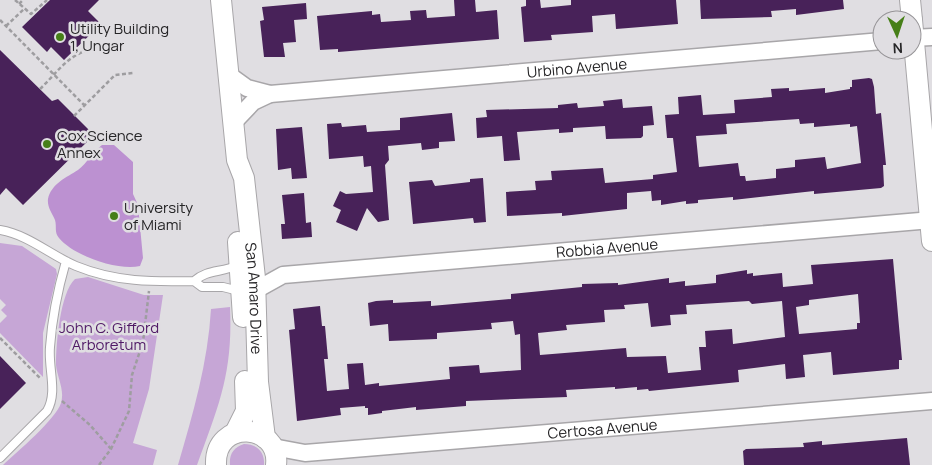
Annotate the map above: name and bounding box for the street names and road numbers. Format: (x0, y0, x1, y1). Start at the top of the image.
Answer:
street label: Urbino Avenue (526, 53, 628, 82)
street label: Robbia Avenue (555, 233, 659, 262)
street label: San Amaro Drive (241, 241, 268, 355)
street label: Certosa Avenue (547, 413, 658, 443)

